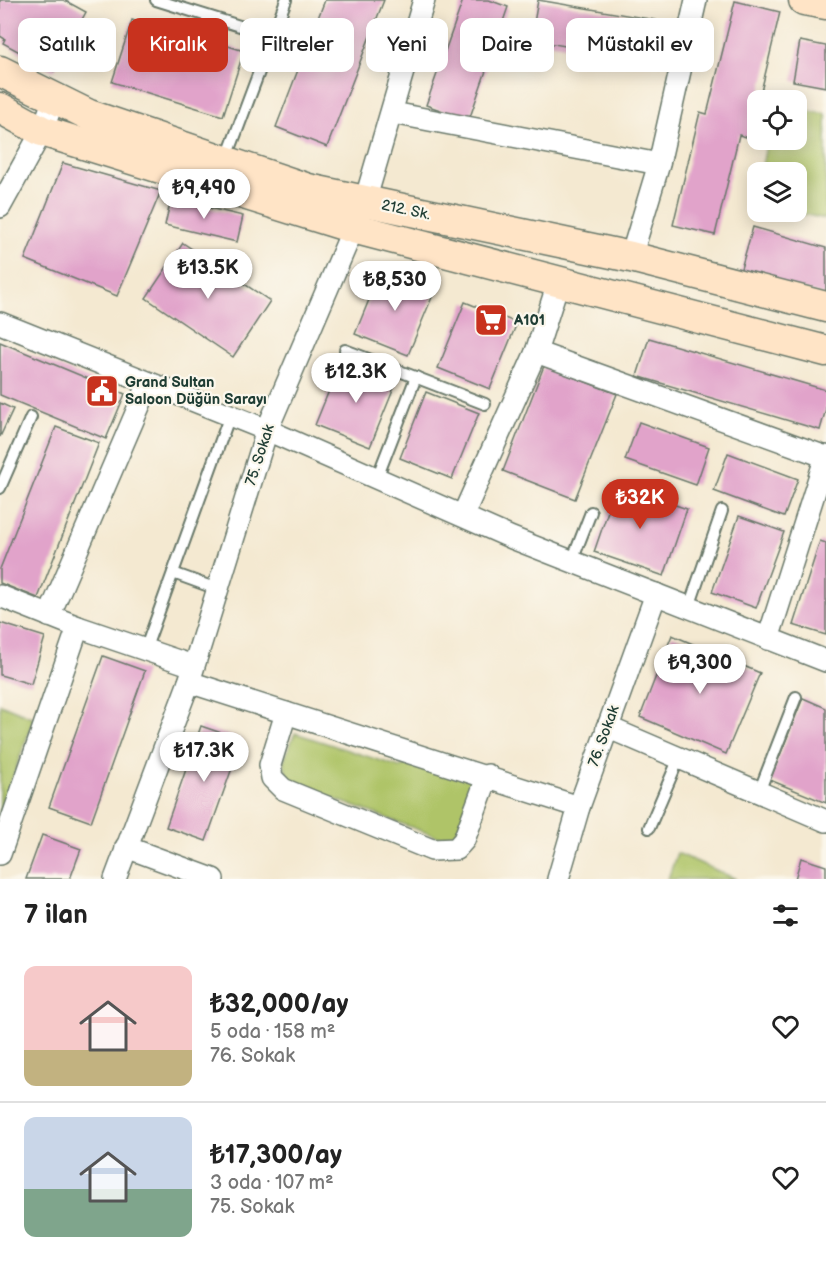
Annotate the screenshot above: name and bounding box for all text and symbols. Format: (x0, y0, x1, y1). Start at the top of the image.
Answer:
chip: Satılık (18, 18, 116, 72)
chip: Kiralık (128, 18, 228, 72)
chip: Filtreler (240, 18, 354, 72)
chip: Yeni (366, 18, 448, 72)
chip: Daire (460, 18, 554, 72)
chip: Müstakil ev (566, 18, 714, 72)
map controls (747, 90, 807, 222)
button: locate (747, 90, 807, 150)
button: layers (747, 162, 807, 222)
pin: ₺9,490 (155, 169, 253, 220)
text: ₺9,490 (172, 176, 236, 200)
street label: 212. Sk. (380, 196, 432, 224)
pin: ₺13.5K (159, 249, 257, 300)
text: ₺13.5K (177, 256, 239, 280)
pin: ₺8,530 (346, 261, 444, 312)
text: ₺8,530 (363, 268, 427, 292)
supermarket icon: A101 (473, 302, 509, 338)
place label: A101 (513, 311, 545, 330)
pin: ₺12.3K (307, 353, 405, 404)
text: ₺12.3K (325, 360, 387, 384)
public building icon: Grand Sultan Saloon Düğün Sarayı (84, 373, 120, 409)
place label: Grand Sultan Saloon Düğün Sarayı (125, 373, 267, 409)
street label: 75. Sokak (241, 421, 279, 488)
pin: ₺32K (604, 479, 676, 530)
text: ₺32K (616, 486, 664, 510)
pin: ₺9,300 (651, 644, 749, 695)
text: ₺9,300 (668, 651, 732, 675)
street label: 76. Sokak (584, 702, 624, 769)
pin: ₺17.3K (155, 732, 253, 783)
text: ₺17.3K (174, 739, 234, 763)
icon: filters (769, 899, 802, 932)
text: 7 ilan (24, 900, 88, 931)
text: ₺32,000/ay (210, 989, 348, 1020)
icon: home (72, 990, 144, 1062)
icon: heart (769, 1010, 802, 1043)
text: 5 oda · 158 m² (210, 1020, 335, 1044)
text: 76. Sokak (210, 1044, 295, 1068)
text: ₺17,300/ay (210, 1140, 342, 1171)
icon: home (72, 1141, 144, 1213)
icon: heart (769, 1161, 802, 1194)
text: 3 oda · 107 m² (210, 1171, 334, 1195)
text: 75. Sokak (210, 1195, 294, 1219)

